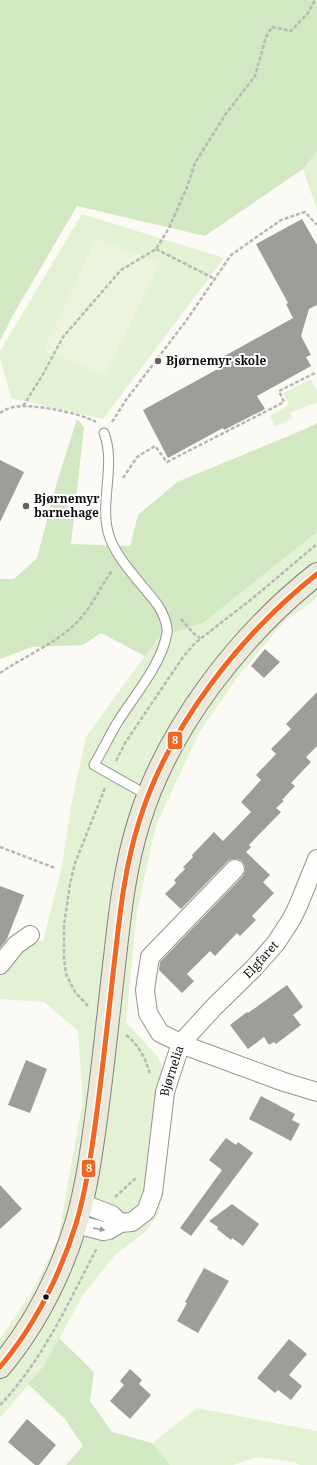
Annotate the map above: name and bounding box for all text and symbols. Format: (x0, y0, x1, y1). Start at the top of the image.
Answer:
place label: Bjørnemyr skole (166, 352, 266, 369)
marker: Bjørnemyr skole (153, 356, 163, 366)
place label: Bjørnemyr barnehage (34, 490, 100, 521)
marker: Bjørnemyr barnehage (21, 501, 31, 511)
line badge: 8 (167, 731, 183, 750)
text: 8 (172, 732, 178, 747)
street label: Elgfaret (239, 937, 282, 982)
street label: Bjørnelia (156, 1043, 188, 1097)
line badge: 8 (81, 1159, 96, 1178)
text: 8 (86, 1160, 92, 1175)
one-way arrow (93, 1226, 105, 1232)
unlabelled marker (41, 1292, 51, 1302)

